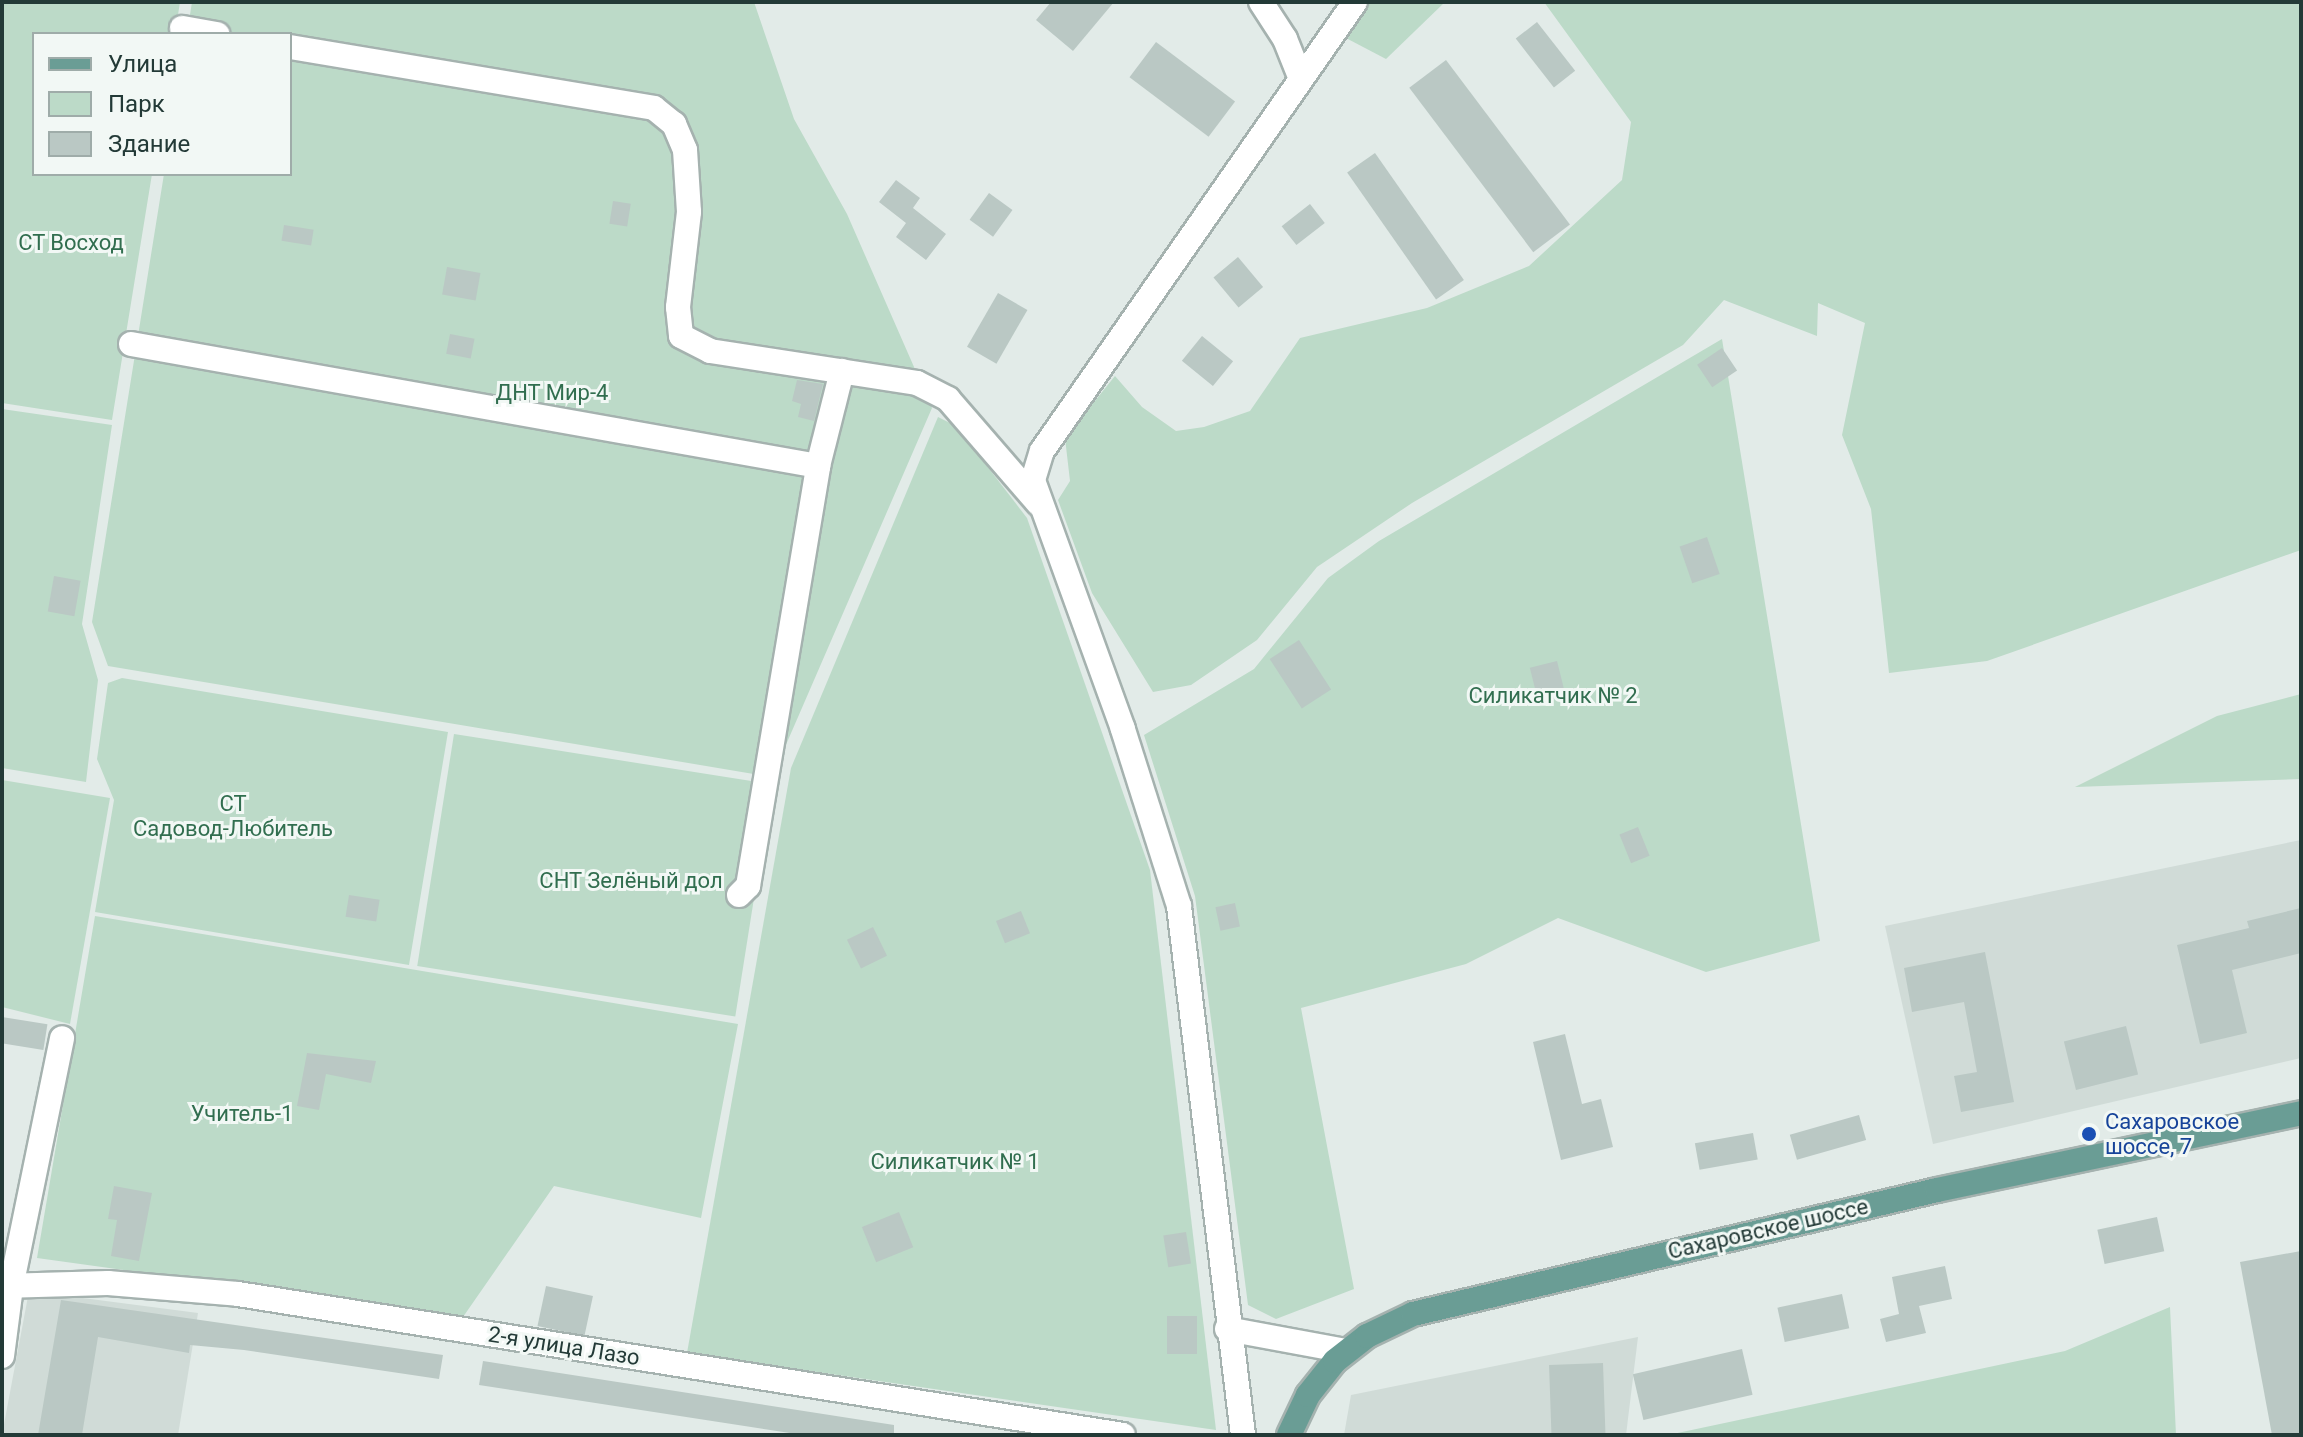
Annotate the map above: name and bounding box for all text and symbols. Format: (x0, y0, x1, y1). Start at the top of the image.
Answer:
legend (32, 32, 292, 176)
text: Улица (108, 50, 177, 78)
text: Парк (108, 90, 165, 118)
text: Здание (108, 130, 190, 158)
park label: СТ Восход (18, 230, 124, 256)
park label: ДНТ Мир-4 (495, 380, 609, 406)
park label: Силикатчик № 2 (1468, 683, 1638, 709)
park label: СТ Садовод-Любитель (133, 790, 333, 842)
park label: СНТ Зелёный дол (539, 868, 723, 894)
park label: Учитель-1 (191, 1101, 293, 1127)
place label: Сахаровское шоссе, 7 (2105, 1108, 2239, 1160)
marker: Сахаровское шоссе, 7 (2080, 1125, 2098, 1143)
park label: Силикатчик № 1 (870, 1149, 1040, 1175)
street label: Сахаровское шоссе (1665, 1193, 1871, 1265)
street label: 2-я улица Лазо (486, 1321, 642, 1371)

